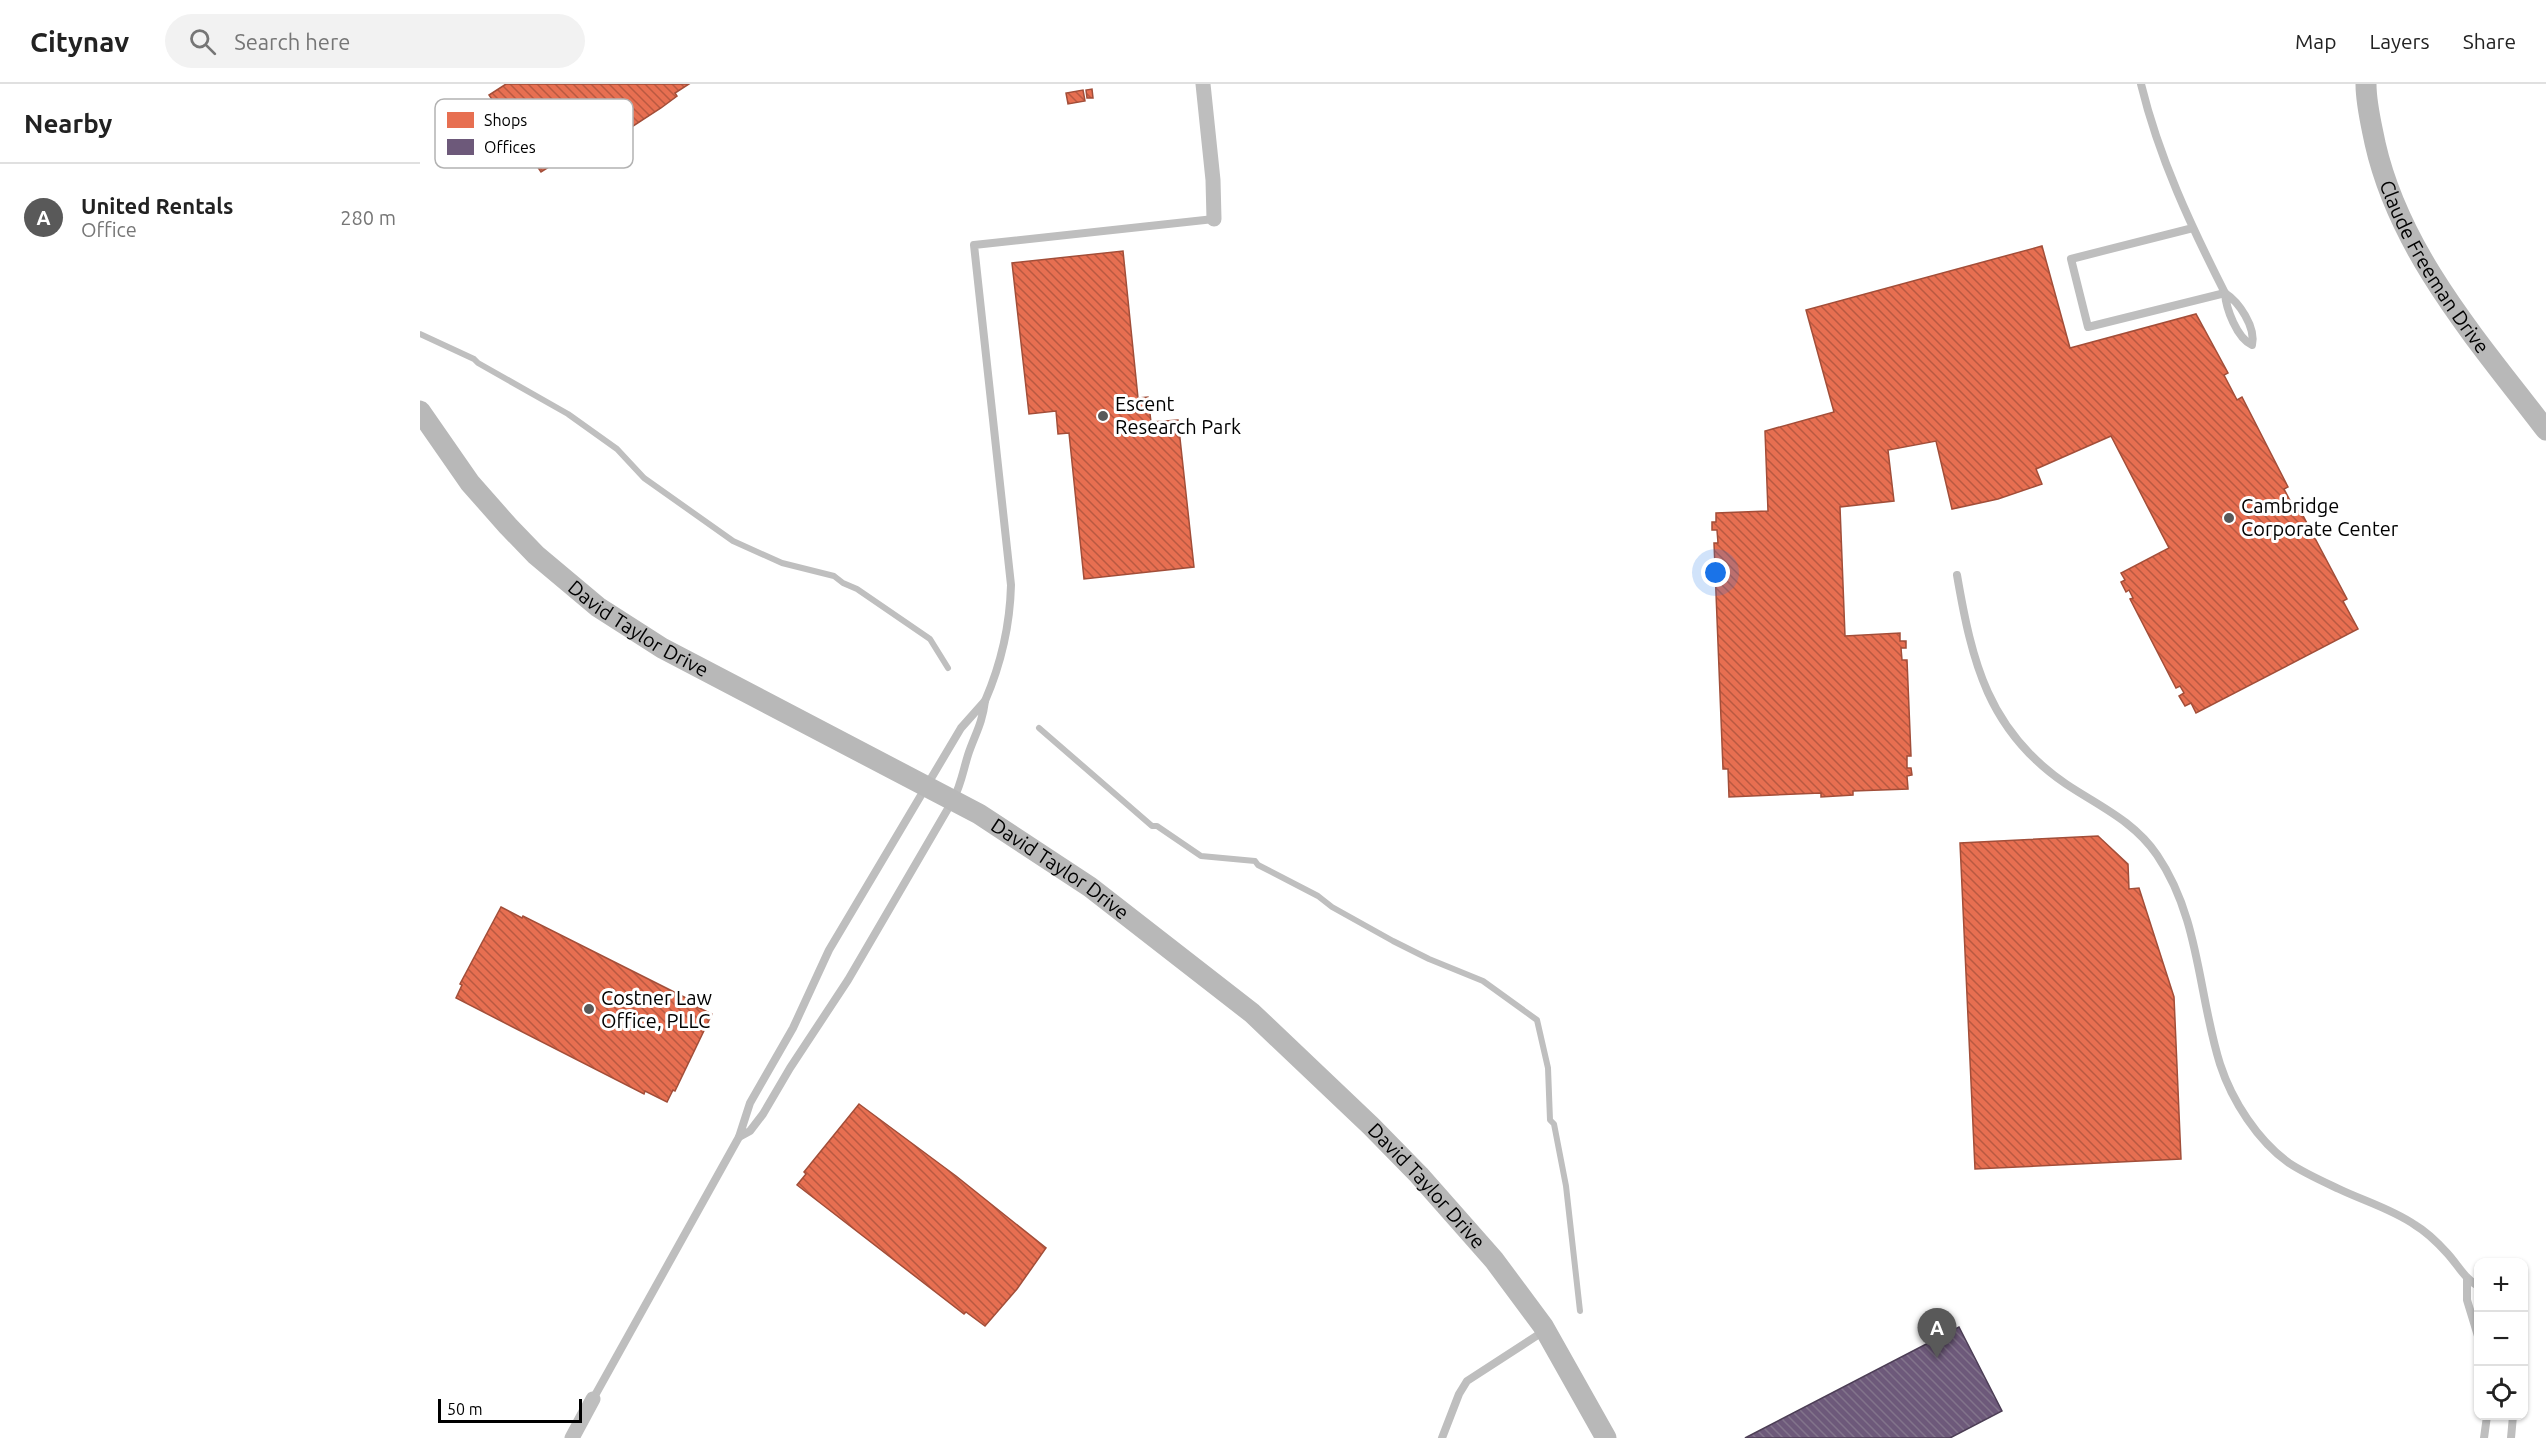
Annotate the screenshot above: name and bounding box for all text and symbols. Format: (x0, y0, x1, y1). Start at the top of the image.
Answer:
search box (165, 14, 585, 68)
icon: search (186, 25, 219, 58)
text: Citynav (30, 26, 129, 57)
text: Search here (234, 29, 350, 54)
text: Map (2295, 29, 2336, 53)
text: Layers (2369, 29, 2430, 53)
text: Share (2463, 29, 2516, 53)
legend (435, 99, 633, 168)
text: Nearby (24, 109, 112, 138)
text: Shops (484, 111, 527, 129)
text: Offices (484, 138, 536, 156)
street label: Claude Freeman Drive (2375, 177, 2494, 357)
text: United Rentals (81, 193, 233, 218)
text: A (36, 206, 51, 229)
text: 280 m (340, 206, 396, 229)
text: Office (81, 218, 137, 241)
place label: Escent Research Park (1115, 392, 1241, 438)
marker: Escent Research Park (1096, 409, 1110, 423)
place label: Cambridge Corporate Center (2241, 494, 2399, 540)
marker: Cambridge Corporate Center (2222, 511, 2236, 525)
your location (1701, 558, 1730, 587)
street label: David Taylor Drive (564, 575, 713, 681)
street label: David Taylor Drive (987, 813, 1134, 924)
place label: Costner Law Office, PLLC (601, 986, 713, 1032)
marker: Costner Law Office, PLLC (582, 1002, 596, 1016)
street label: David Taylor Drive (1364, 1118, 1490, 1253)
map controls (2474, 1258, 2528, 1420)
button: + (2474, 1258, 2528, 1312)
pin: A (1918, 1308, 1957, 1358)
button: − (2474, 1312, 2528, 1366)
button: locate (2474, 1366, 2528, 1420)
scale bar (438, 1396, 582, 1424)
text: 50 m (447, 1400, 483, 1418)

